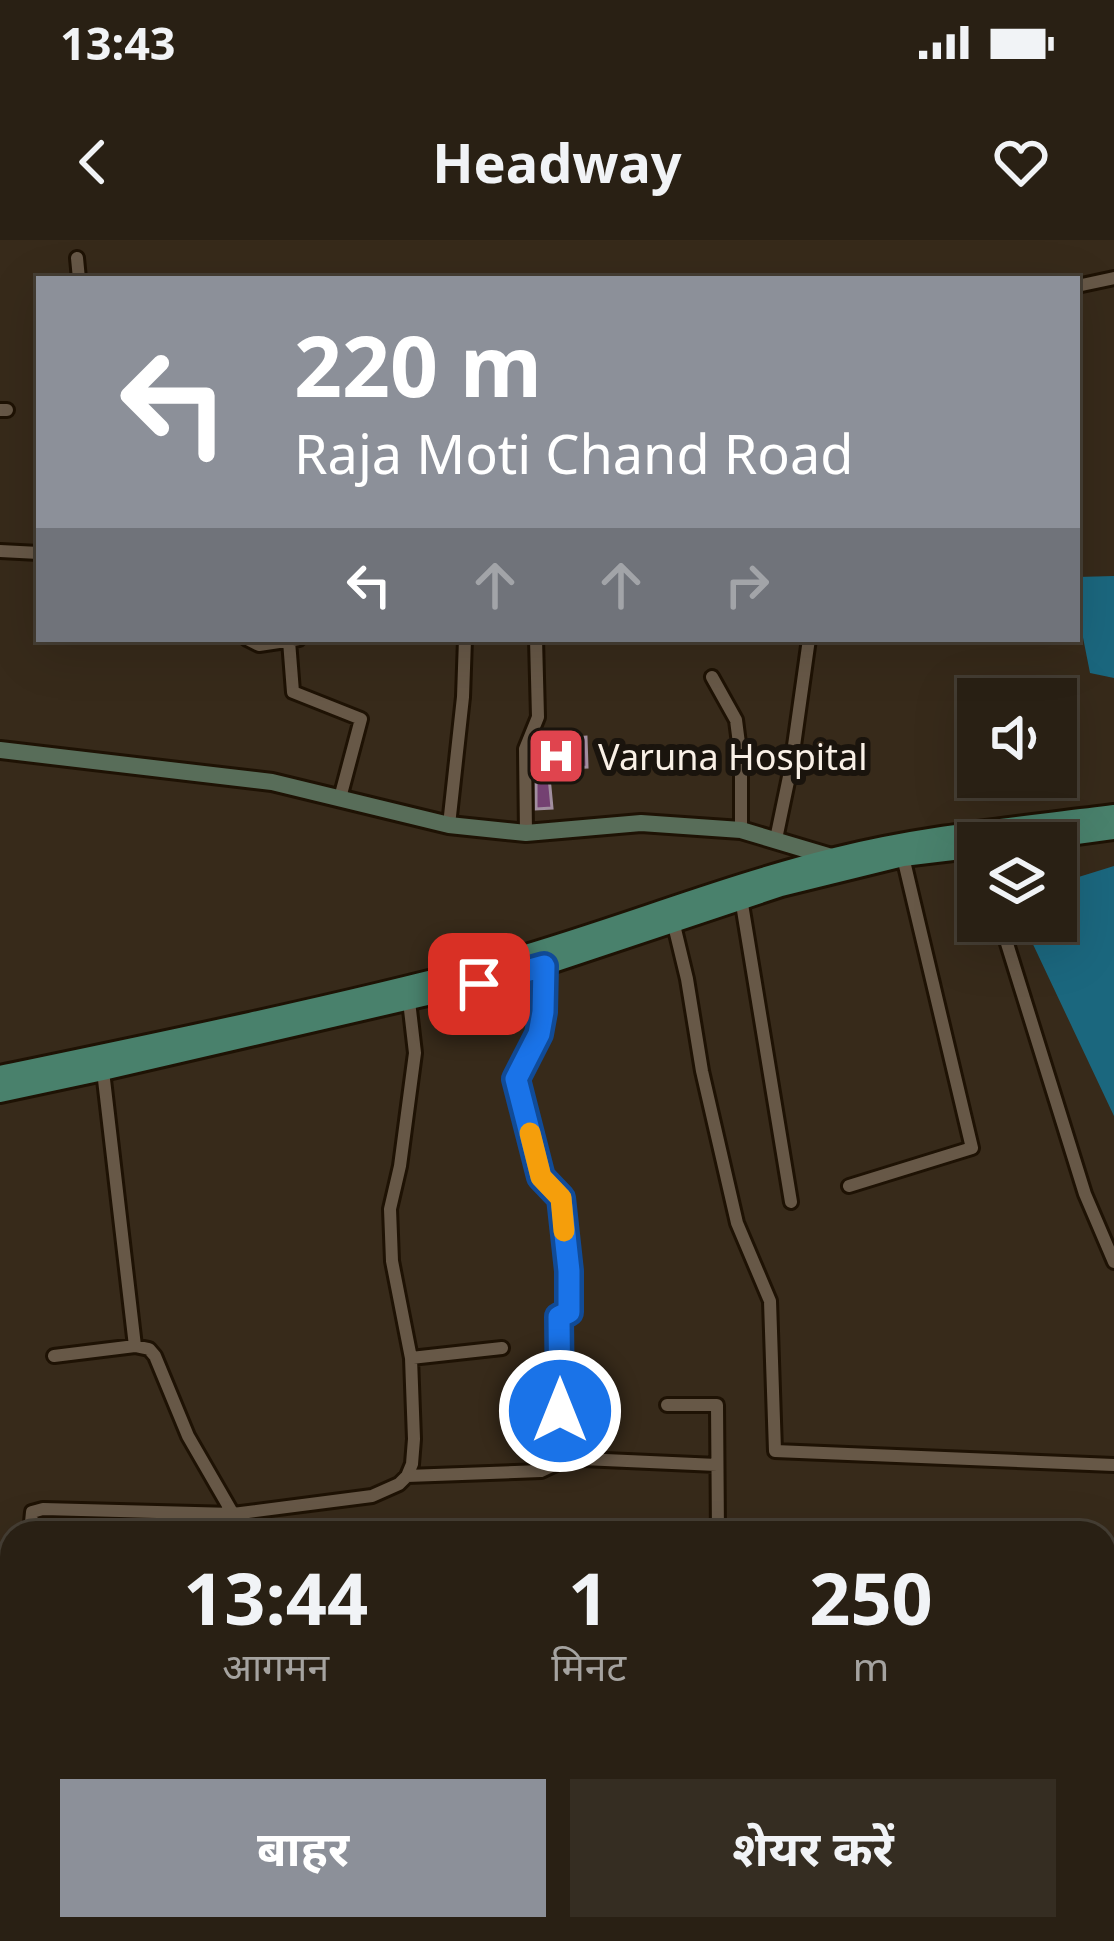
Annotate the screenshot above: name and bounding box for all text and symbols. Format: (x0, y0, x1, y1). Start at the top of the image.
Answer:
text: 13:43 (60, 12, 176, 73)
text: Headway (432, 125, 682, 199)
icon: back (60, 129, 126, 195)
icon: heart (988, 129, 1054, 195)
text: 220 m (294, 307, 542, 422)
icon: left (96, 324, 252, 480)
text: Raja Moti Chand Road (294, 416, 853, 490)
icon: left (336, 552, 402, 618)
icon: ahead (462, 552, 528, 618)
icon: ahead (588, 552, 654, 618)
icon: right (714, 552, 780, 618)
map controls (957, 678, 1077, 942)
button: sound (957, 678, 1077, 798)
hospital icon: Varuna Hospital (525, 725, 587, 787)
place label: Varuna Hospital (598, 732, 868, 781)
button: layers (957, 822, 1077, 942)
pin (428, 933, 530, 1035)
icon: arrive (446, 951, 512, 1017)
position arrow (497, 1348, 623, 1474)
text: 13:44 (183, 1548, 368, 1646)
text: 1 (568, 1548, 609, 1646)
text: 250 (809, 1548, 933, 1646)
text: आगमन (222, 1639, 329, 1692)
text: मिनट (551, 1639, 626, 1692)
text: m (853, 1639, 889, 1692)
button: बाहर (60, 1779, 546, 1917)
button: शेयर करें (570, 1779, 1056, 1917)

